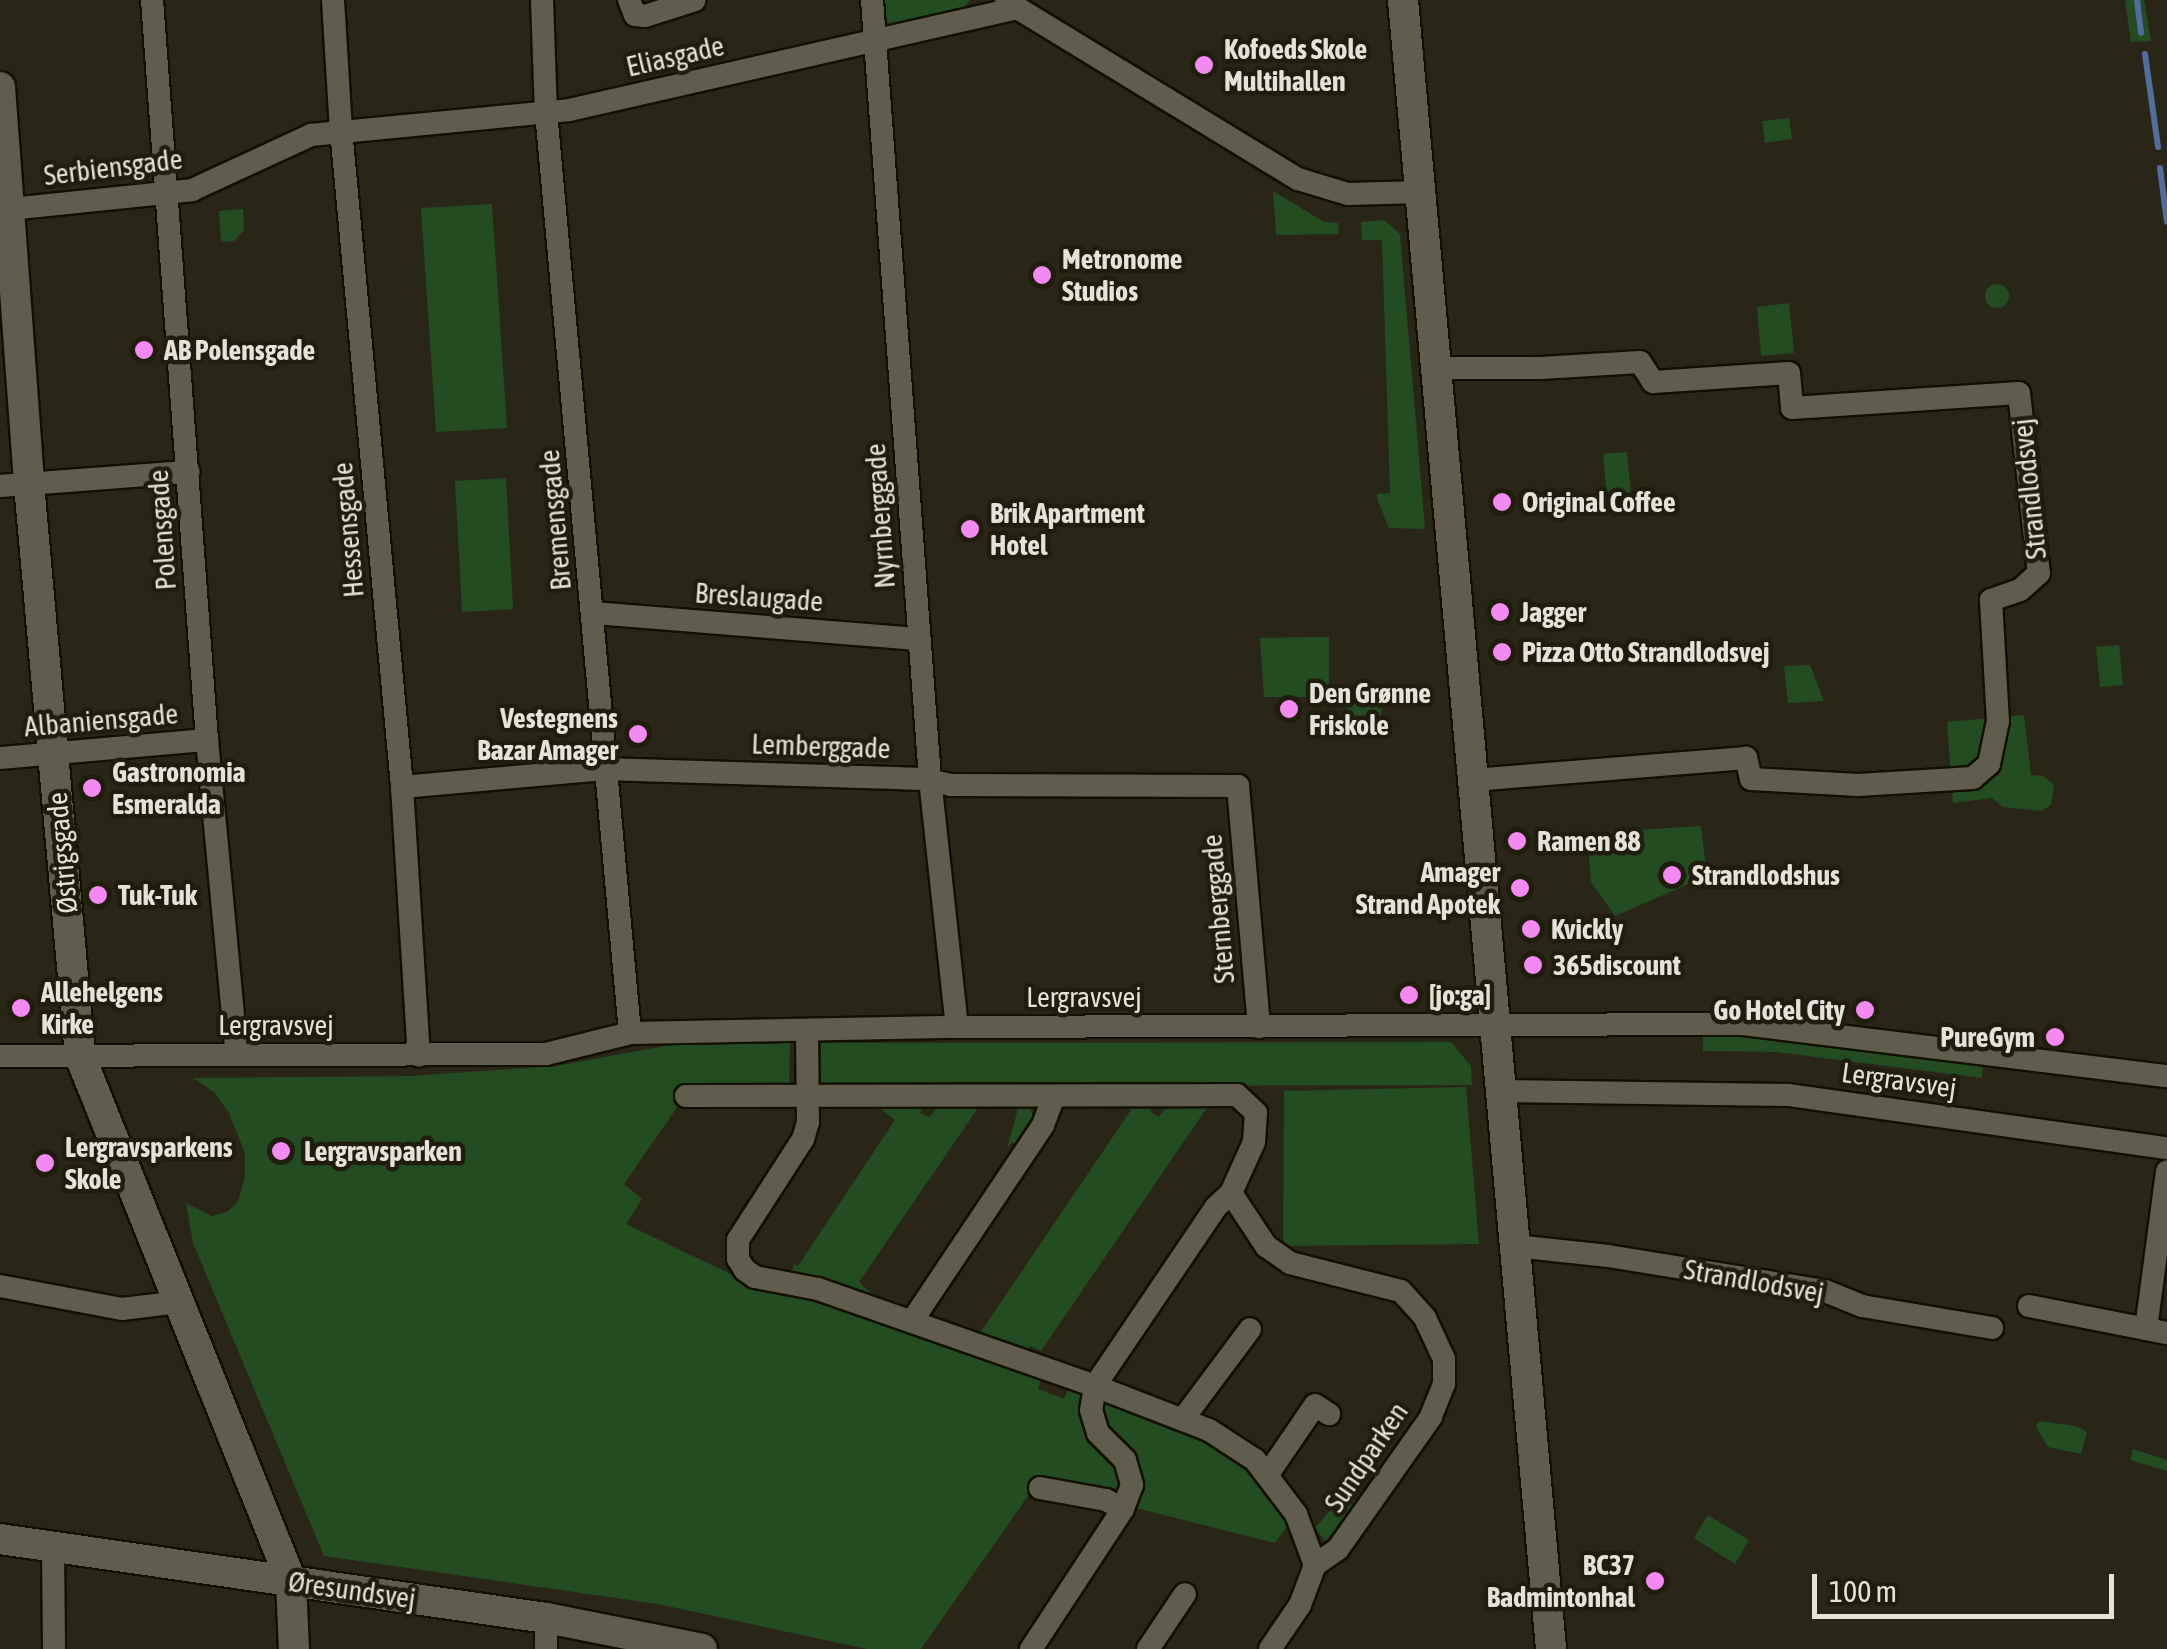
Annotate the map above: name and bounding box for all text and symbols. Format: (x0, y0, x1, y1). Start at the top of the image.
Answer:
street label: Eliasgade (623, 28, 727, 84)
place label: Kofoeds Skole Multihallen (1224, 32, 1367, 98)
marker: Kofoeds Skole Multihallen (1193, 54, 1215, 76)
street label: Serbiensgade (42, 142, 184, 192)
place label: Metronome Studios (1062, 242, 1183, 308)
marker: Metronome Studios (1031, 264, 1053, 286)
place label: AB Polensgade (164, 333, 315, 367)
marker: AB Polensgade (133, 339, 155, 361)
street label: Strandlodsvej (2005, 417, 2053, 561)
street label: Nyrnberggade (858, 442, 902, 590)
street label: Bremensgade (532, 448, 578, 592)
street label: Hessensgade (325, 461, 371, 599)
street label: Polensgade (141, 469, 183, 591)
place label: Original Coffee (1522, 485, 1676, 519)
marker: Original Coffee (1491, 491, 1513, 513)
place label: Brik Apartment Hotel (990, 496, 1145, 562)
marker: Brik Apartment Hotel (959, 518, 981, 540)
street label: Breslaugade (694, 576, 824, 618)
place label: Jagger (1520, 595, 1586, 629)
marker: Jagger (1489, 601, 1511, 623)
place label: Pizza Otto Strandlodsvej (1522, 635, 1769, 669)
marker: Pizza Otto Strandlodsvej (1491, 641, 1513, 663)
place label: Den Grønne Friskole (1309, 676, 1431, 742)
street label: Albaniensgade (23, 697, 179, 743)
marker: Den Grønne Friskole (1278, 698, 1300, 720)
place label: Vestegnens Bazar Amager (477, 701, 618, 767)
marker: Vestegnens Bazar Amager (627, 723, 649, 745)
street label: Lemberggade (751, 727, 891, 765)
place label: Gastronomia Esmeralda (112, 755, 246, 821)
marker: Gastronomia Esmeralda (81, 777, 103, 799)
street label: Østrigsgade (40, 791, 84, 915)
place label: Ramen 88 (1537, 824, 1641, 858)
marker: Ramen 88 (1506, 830, 1528, 852)
street label: Sternberggade (1195, 833, 1241, 985)
place label: Amager Strand Apotek (1356, 855, 1500, 921)
place label: Strandlodshus (1692, 858, 1840, 892)
marker: Strandlodshus (1661, 864, 1683, 886)
marker: Amager Strand Apotek (1509, 877, 1531, 899)
place label: Tuk-Tuk (118, 878, 197, 912)
marker: Tuk-Tuk (87, 884, 109, 906)
place label: Kvickly (1551, 912, 1623, 946)
marker: Kvickly (1520, 918, 1542, 940)
place label: 365discount (1553, 948, 1681, 982)
marker: 365discount (1522, 954, 1544, 976)
place label: Allehelgens Kirke (41, 975, 163, 1041)
place label: [jo:ga] (1429, 978, 1491, 1012)
street label: Lergravsvej (1026, 980, 1142, 1014)
marker: [jo:ga] (1398, 984, 1420, 1006)
place label: Go Hotel City (1713, 993, 1845, 1027)
marker: Allehelgens Kirke (10, 997, 32, 1019)
marker: Go Hotel City (1854, 999, 1876, 1021)
street label: Lergravsvej (218, 1008, 334, 1042)
place label: PureGym (1940, 1020, 2035, 1054)
marker: PureGym (2044, 1026, 2066, 1048)
street label: Lergravsvej (1839, 1055, 1959, 1105)
place label: Lergravsparkens Skole (65, 1130, 233, 1196)
place label: Lergravsparken (304, 1134, 462, 1168)
marker: Lergravsparken (268, 1138, 294, 1164)
marker: Lergravsparkens Skole (34, 1152, 56, 1174)
street label: Strandlodsvej (1682, 1252, 1826, 1310)
street label: Sundparken (1317, 1396, 1415, 1518)
place label: BC37 Badmintonhal (1487, 1548, 1635, 1614)
scale bar (1817, 1554, 2120, 1616)
street label: Øresundsvej (286, 1564, 418, 1616)
marker: BC37 Badmintonhal (1644, 1570, 1666, 1592)
text: 100 m (1829, 1574, 1897, 1608)

